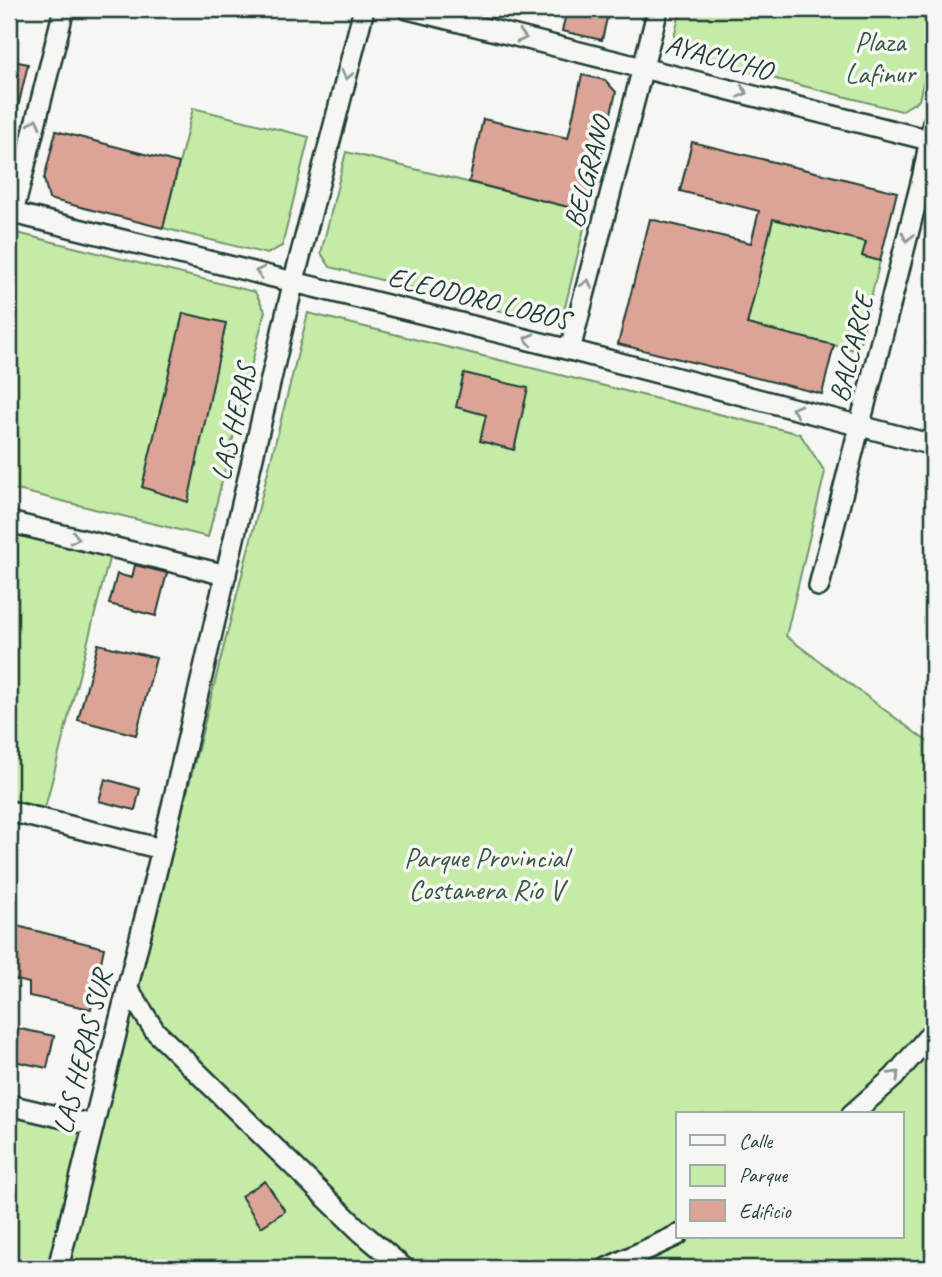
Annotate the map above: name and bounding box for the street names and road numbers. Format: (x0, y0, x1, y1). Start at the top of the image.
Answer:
street label: AYACUCHO (662, 26, 779, 89)
street label: BELGRANO (555, 110, 619, 231)
street label: ELEODORO LOBOS (385, 259, 578, 339)
street label: BALCARCE (821, 287, 882, 405)
street label: LAS HERAS (203, 357, 264, 484)
street label: LAS HERAS SUR (45, 964, 120, 1137)

